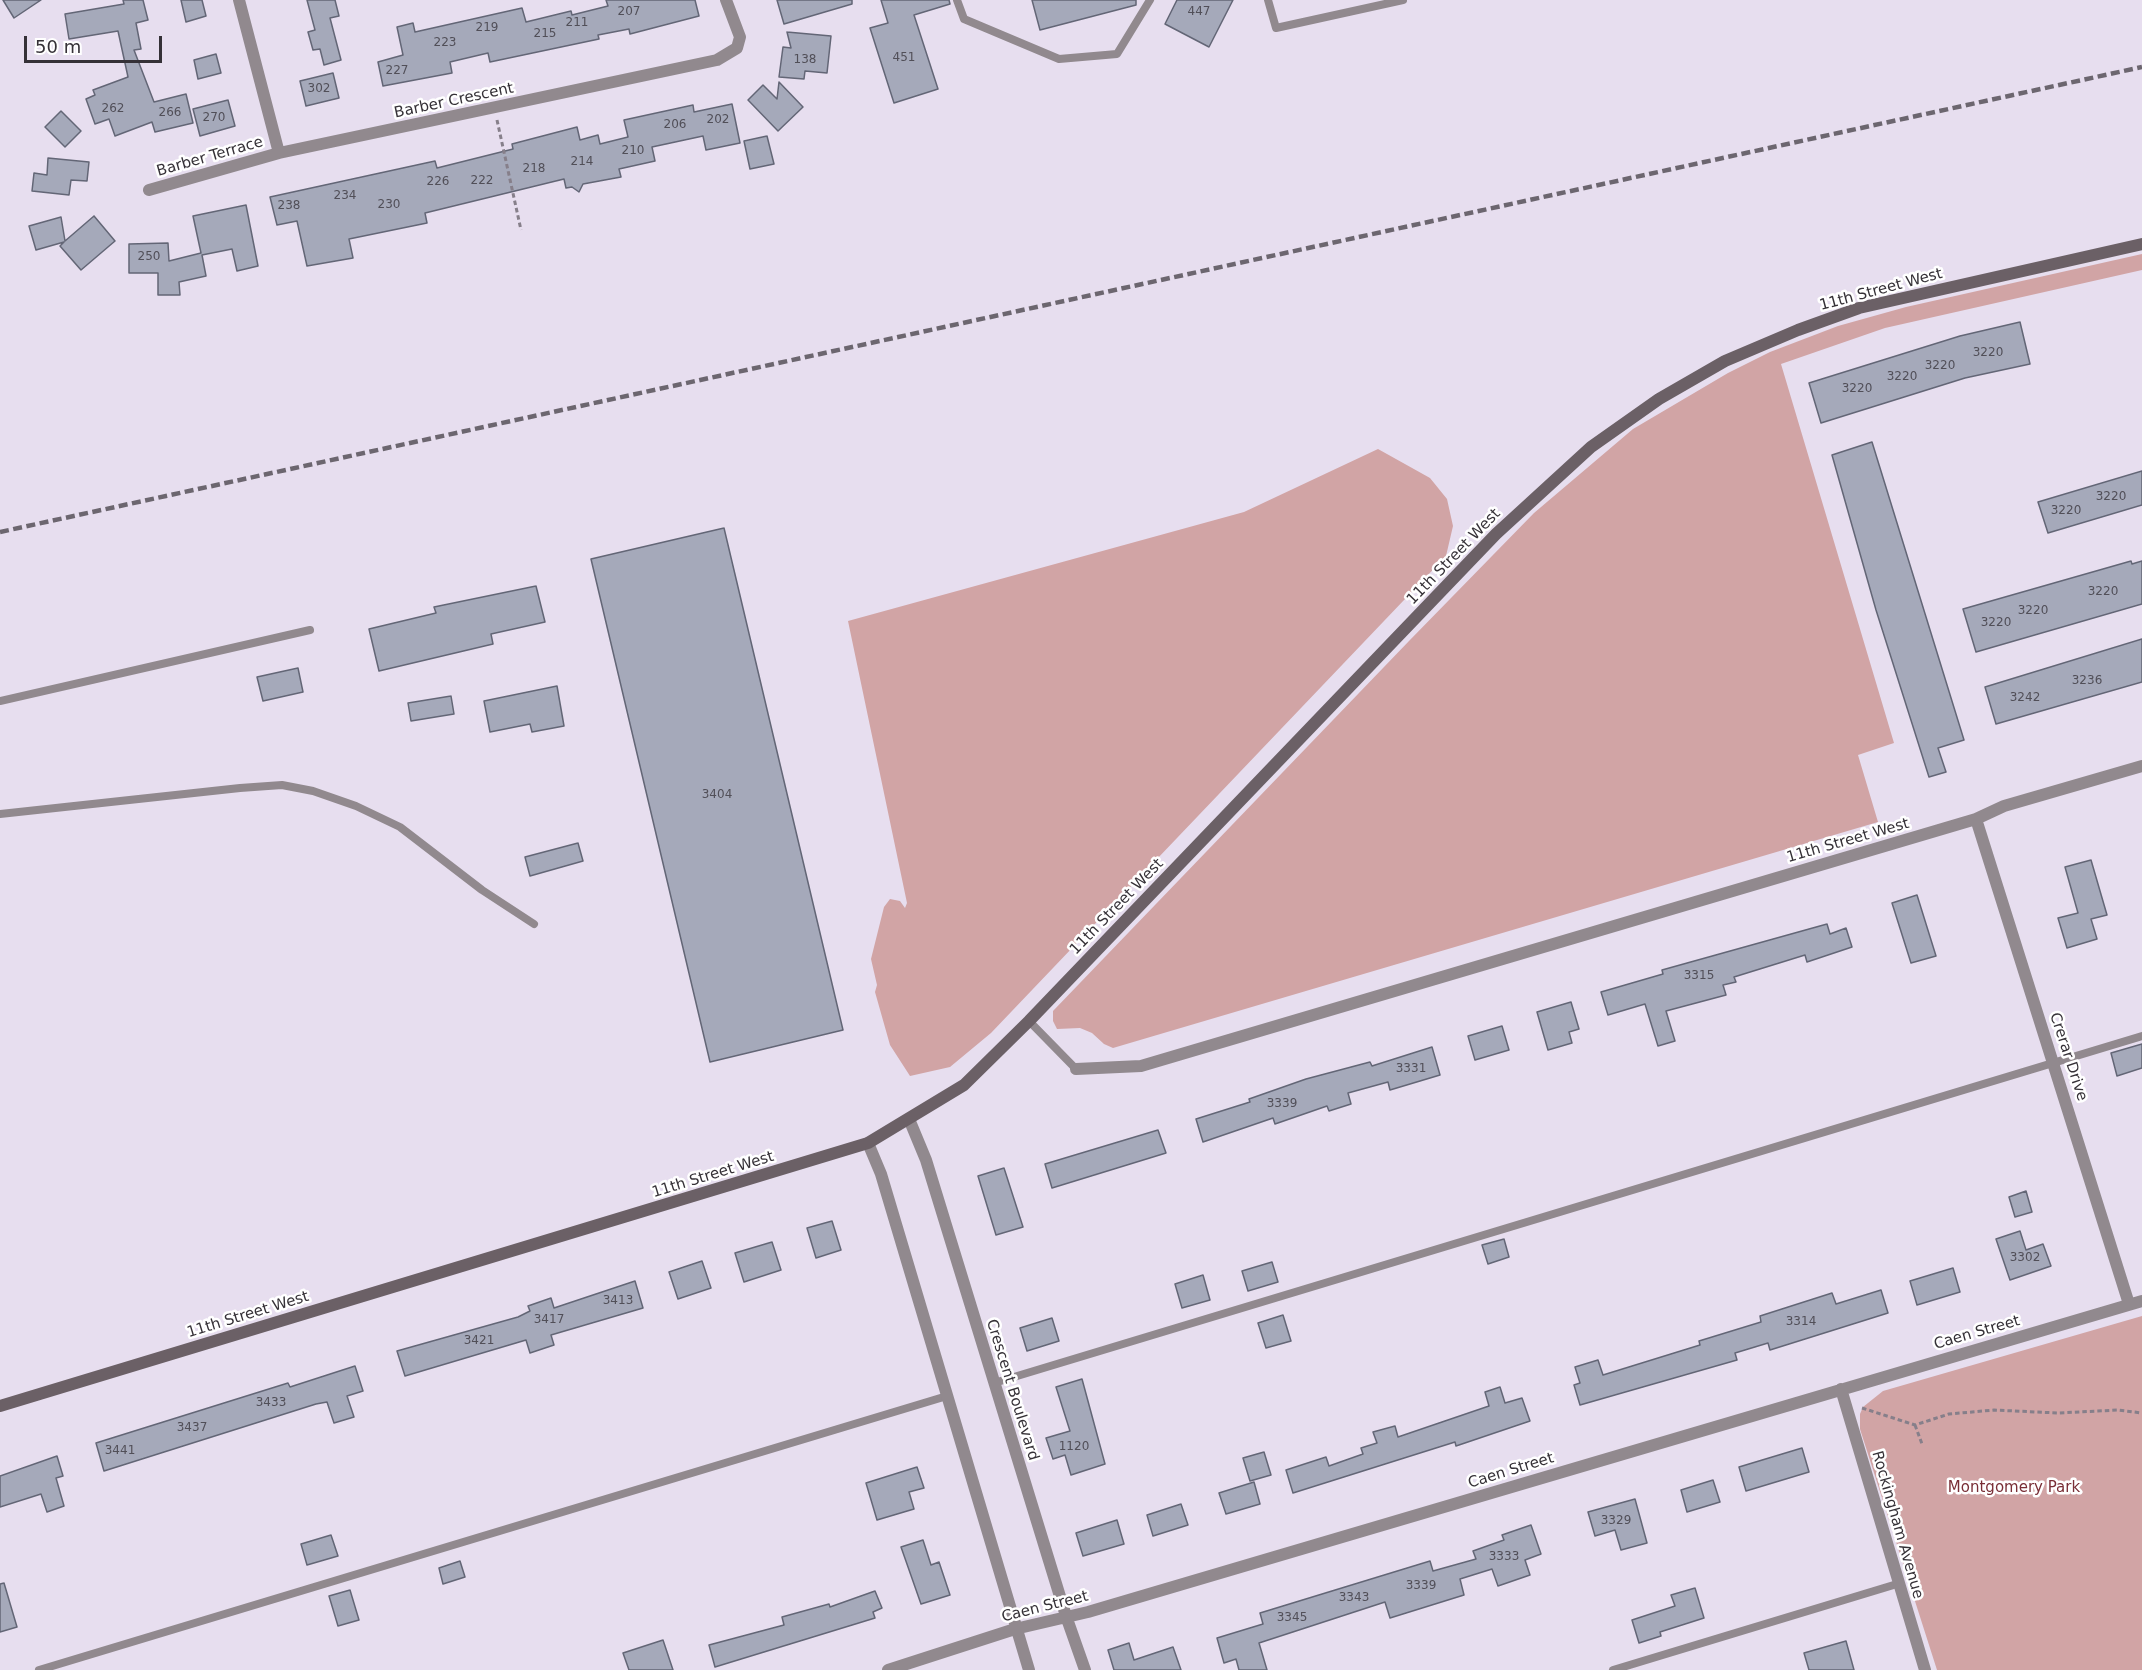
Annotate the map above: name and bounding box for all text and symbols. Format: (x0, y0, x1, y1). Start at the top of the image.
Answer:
house number: 207 (618, 5, 640, 19)
house number: 447 (1188, 5, 1210, 19)
house number: 211 (566, 16, 588, 30)
house number: 219 (476, 21, 498, 35)
scale bar (27, 24, 165, 62)
house number: 215 (534, 27, 556, 41)
text: 50 m (35, 36, 81, 57)
house number: 223 (434, 36, 456, 50)
house number: 451 (893, 51, 915, 65)
house number: 138 (794, 53, 816, 67)
house number: 227 (386, 64, 408, 78)
street label: Barber Crescent (393, 80, 515, 122)
house number: 302 (308, 82, 330, 96)
house number: 262 (102, 102, 124, 116)
house number: 266 (159, 106, 181, 120)
house number: 270 (203, 111, 225, 125)
house number: 202 (707, 113, 729, 127)
house number: 206 (664, 118, 686, 132)
street label: Barber Terrace (155, 133, 265, 181)
house number: 210 (622, 144, 644, 158)
house number: 214 (571, 155, 593, 169)
house number: 218 (523, 162, 545, 176)
house number: 222 (471, 174, 493, 188)
house number: 226 (427, 175, 449, 189)
house number: 234 (334, 189, 356, 203)
house number: 230 (378, 198, 400, 212)
house number: 238 (278, 199, 300, 213)
house number: 250 (138, 250, 160, 264)
street label: 11th Street West (1818, 265, 1944, 315)
house number: 3220 (1973, 346, 2003, 360)
house number: 3220 (1925, 359, 1955, 373)
house number: 3220 (1887, 370, 1917, 384)
house number: 3220 (1842, 382, 1872, 396)
house number: 3220 (2096, 490, 2126, 504)
house number: 3220 (2051, 504, 2081, 518)
street label: 11th Street West (1404, 505, 1504, 609)
house number: 3220 (2088, 585, 2118, 599)
house number: 3220 (2018, 604, 2048, 618)
house number: 3220 (1981, 616, 2011, 630)
house number: 3236 (2072, 674, 2102, 688)
house number: 3242 (2010, 691, 2040, 705)
house number: 3404 (702, 788, 732, 802)
street label: 11th Street West (1785, 815, 1911, 867)
street label: 11th Street West (1067, 855, 1167, 959)
house number: 3315 (1684, 969, 1714, 983)
street label: Crerar Drive (2045, 1011, 2091, 1103)
house number: 3331 (1396, 1062, 1426, 1076)
house number: 3339 (1267, 1097, 1297, 1111)
street label: 11th Street West (650, 1148, 776, 1202)
house number: 3302 (2010, 1251, 2040, 1265)
street label: 11th Street West (185, 1288, 311, 1342)
house number: 3413 (603, 1294, 633, 1308)
street label: Caen Street (1932, 1312, 2022, 1354)
house number: 3417 (534, 1313, 564, 1327)
house number: 3314 (1786, 1315, 1816, 1329)
street label: Crescent Boulevard (982, 1317, 1042, 1463)
house number: 3421 (464, 1334, 494, 1348)
house number: 3433 (256, 1396, 286, 1410)
house number: 3437 (177, 1421, 207, 1435)
house number: 1120 (1059, 1440, 1089, 1454)
house number: 3441 (105, 1444, 135, 1458)
street label: Caen Street (1466, 1449, 1556, 1493)
street label: Rockingham Avenue (1867, 1449, 1927, 1601)
park label: Montgomery Park (1948, 1479, 2080, 1497)
house number: 3329 (1601, 1514, 1631, 1528)
house number: 3333 (1489, 1550, 1519, 1564)
house number: 3339 (1406, 1579, 1436, 1593)
street label: Caen Street (1000, 1588, 1090, 1626)
house number: 3343 (1339, 1591, 1369, 1605)
house number: 3345 (1277, 1611, 1307, 1625)

